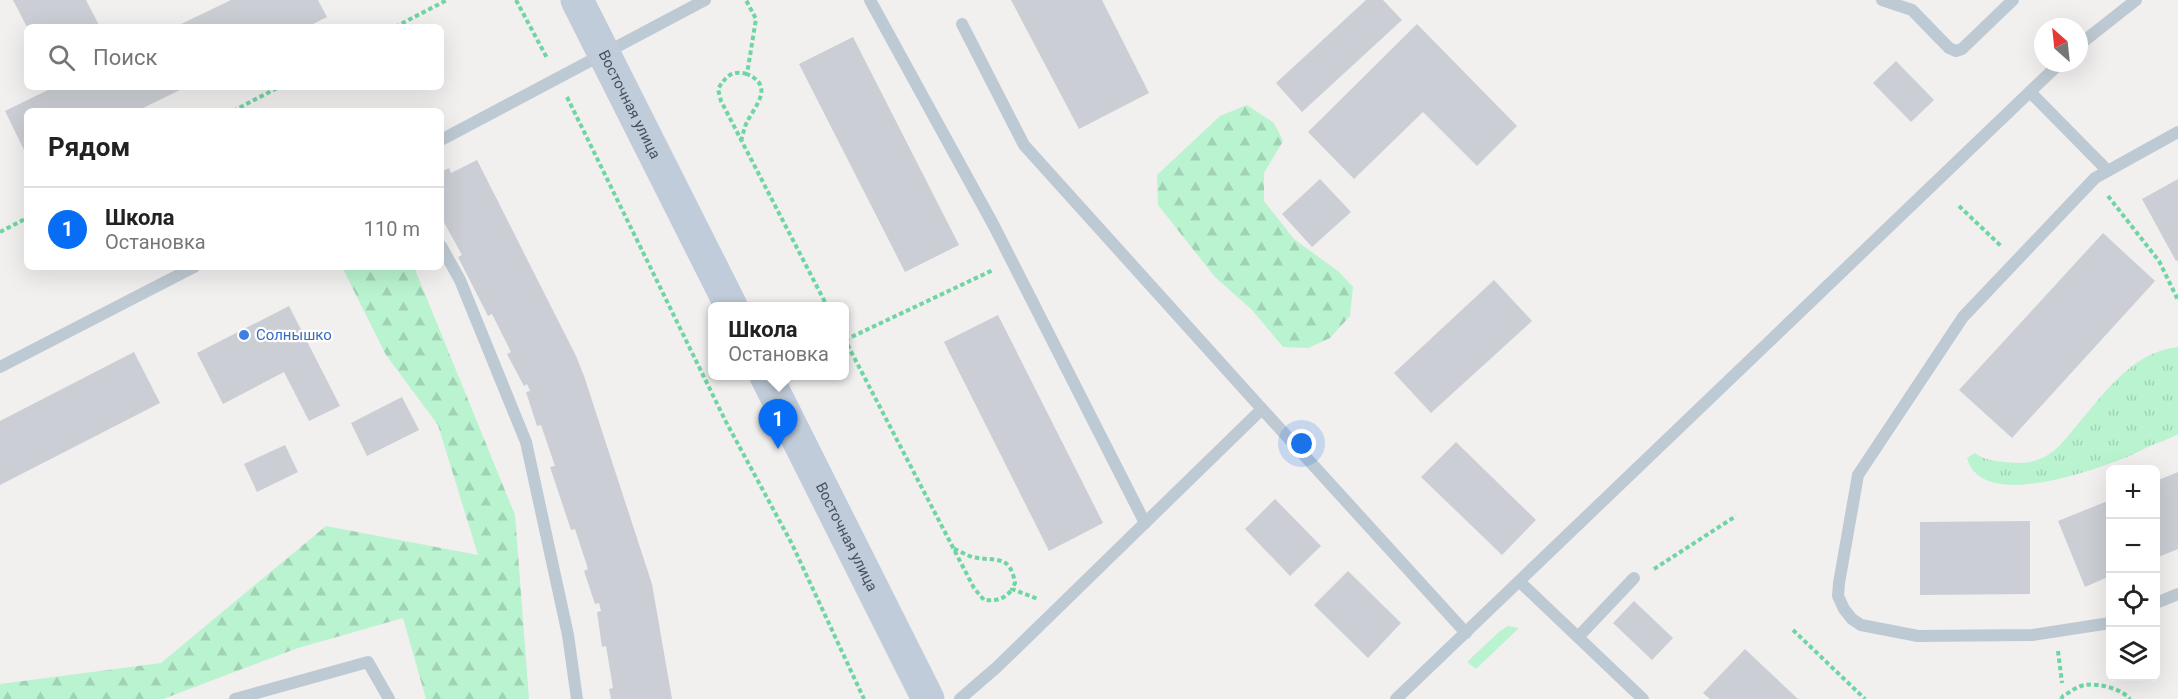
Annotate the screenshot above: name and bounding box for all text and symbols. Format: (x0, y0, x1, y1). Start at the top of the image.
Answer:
north arrow (2034, 18, 2088, 72)
search box (24, 24, 444, 90)
icon: search (45, 41, 78, 74)
text: Поиск (93, 45, 157, 70)
street label: Восточная улица (595, 47, 664, 162)
text: Рядом (48, 132, 130, 162)
text: Школа (105, 205, 174, 230)
text: 1 (62, 217, 73, 241)
text: 110 m (364, 217, 420, 241)
text: Остановка (105, 230, 206, 254)
popup (708, 302, 849, 380)
text: Школа (728, 317, 798, 342)
place label: Солнышко (256, 326, 332, 344)
marker: Солнышко (237, 328, 251, 342)
text: Остановка (728, 342, 829, 366)
pin: 1 (758, 400, 798, 449)
your location (1287, 429, 1316, 458)
map controls (2106, 465, 2160, 681)
button: + (2106, 465, 2160, 519)
street label: Восточная улица (812, 479, 882, 594)
button: − (2106, 519, 2160, 573)
button: locate (2106, 573, 2160, 627)
button: layers (2106, 627, 2160, 681)

